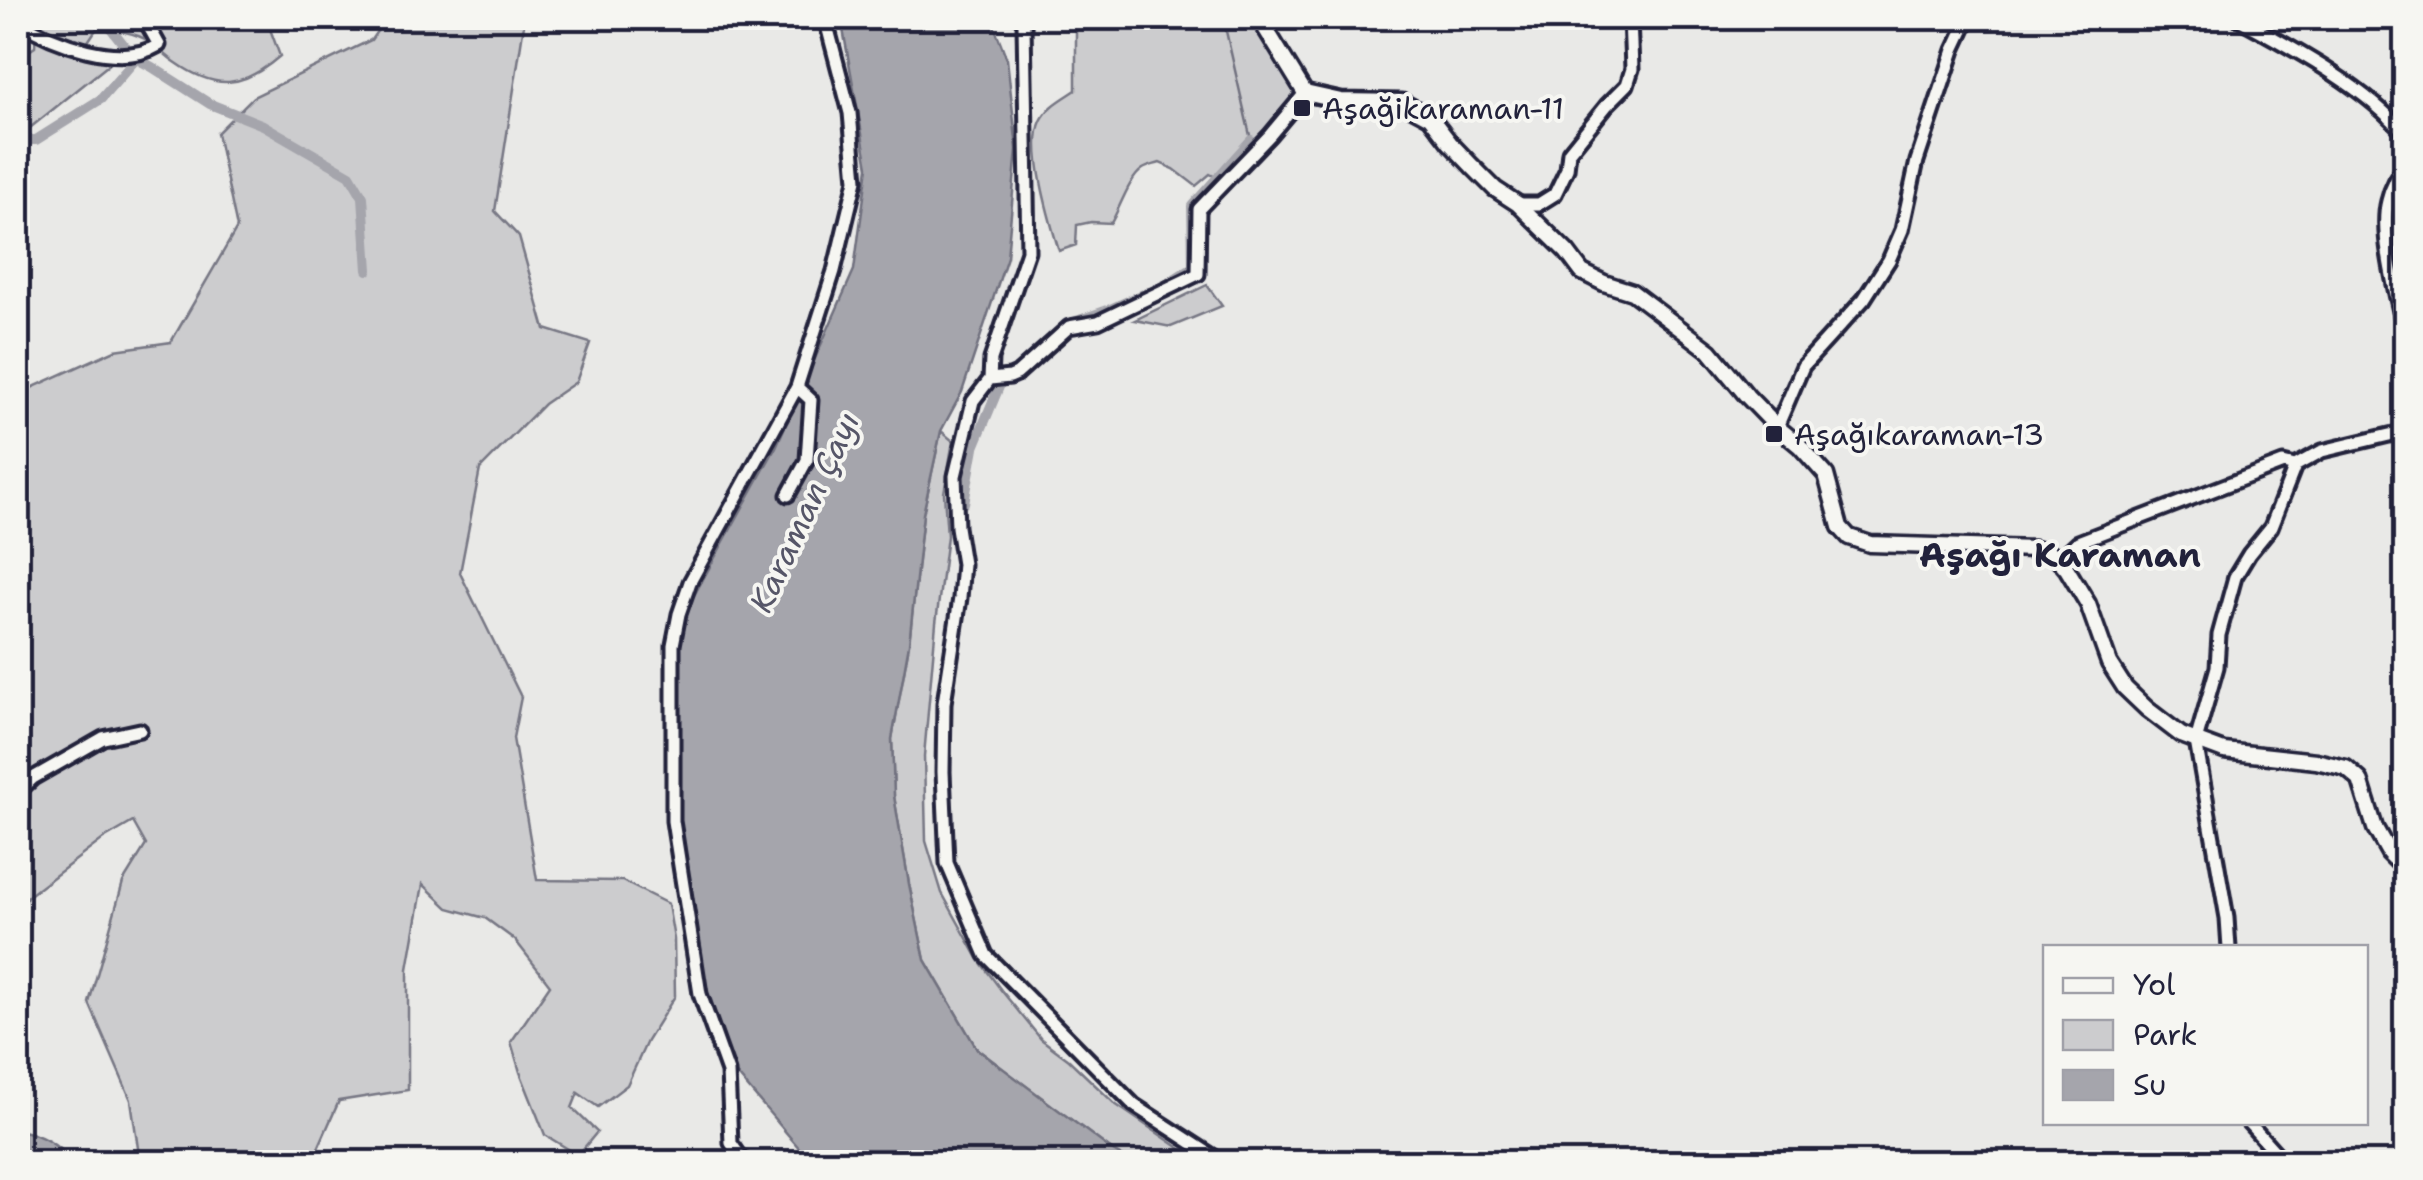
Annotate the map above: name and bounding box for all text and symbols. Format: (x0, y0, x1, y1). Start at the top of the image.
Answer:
place label: Aşağikaraman-11 (1322, 88, 1564, 129)
marker: Aşağikaraman-11 (1291, 97, 1313, 119)
water label: Karaman Çayı (739, 405, 869, 619)
place label: Aşağıkaraman-13 (1794, 414, 2044, 455)
marker: Aşağıkaraman-13 (1763, 423, 1785, 445)
district label: Aşağı Karaman (1919, 531, 2201, 578)
legend (2043, 945, 2368, 1125)
text: Yol (2133, 964, 2175, 1005)
text: Park (2133, 1014, 2197, 1055)
text: Su (2133, 1064, 2166, 1105)

